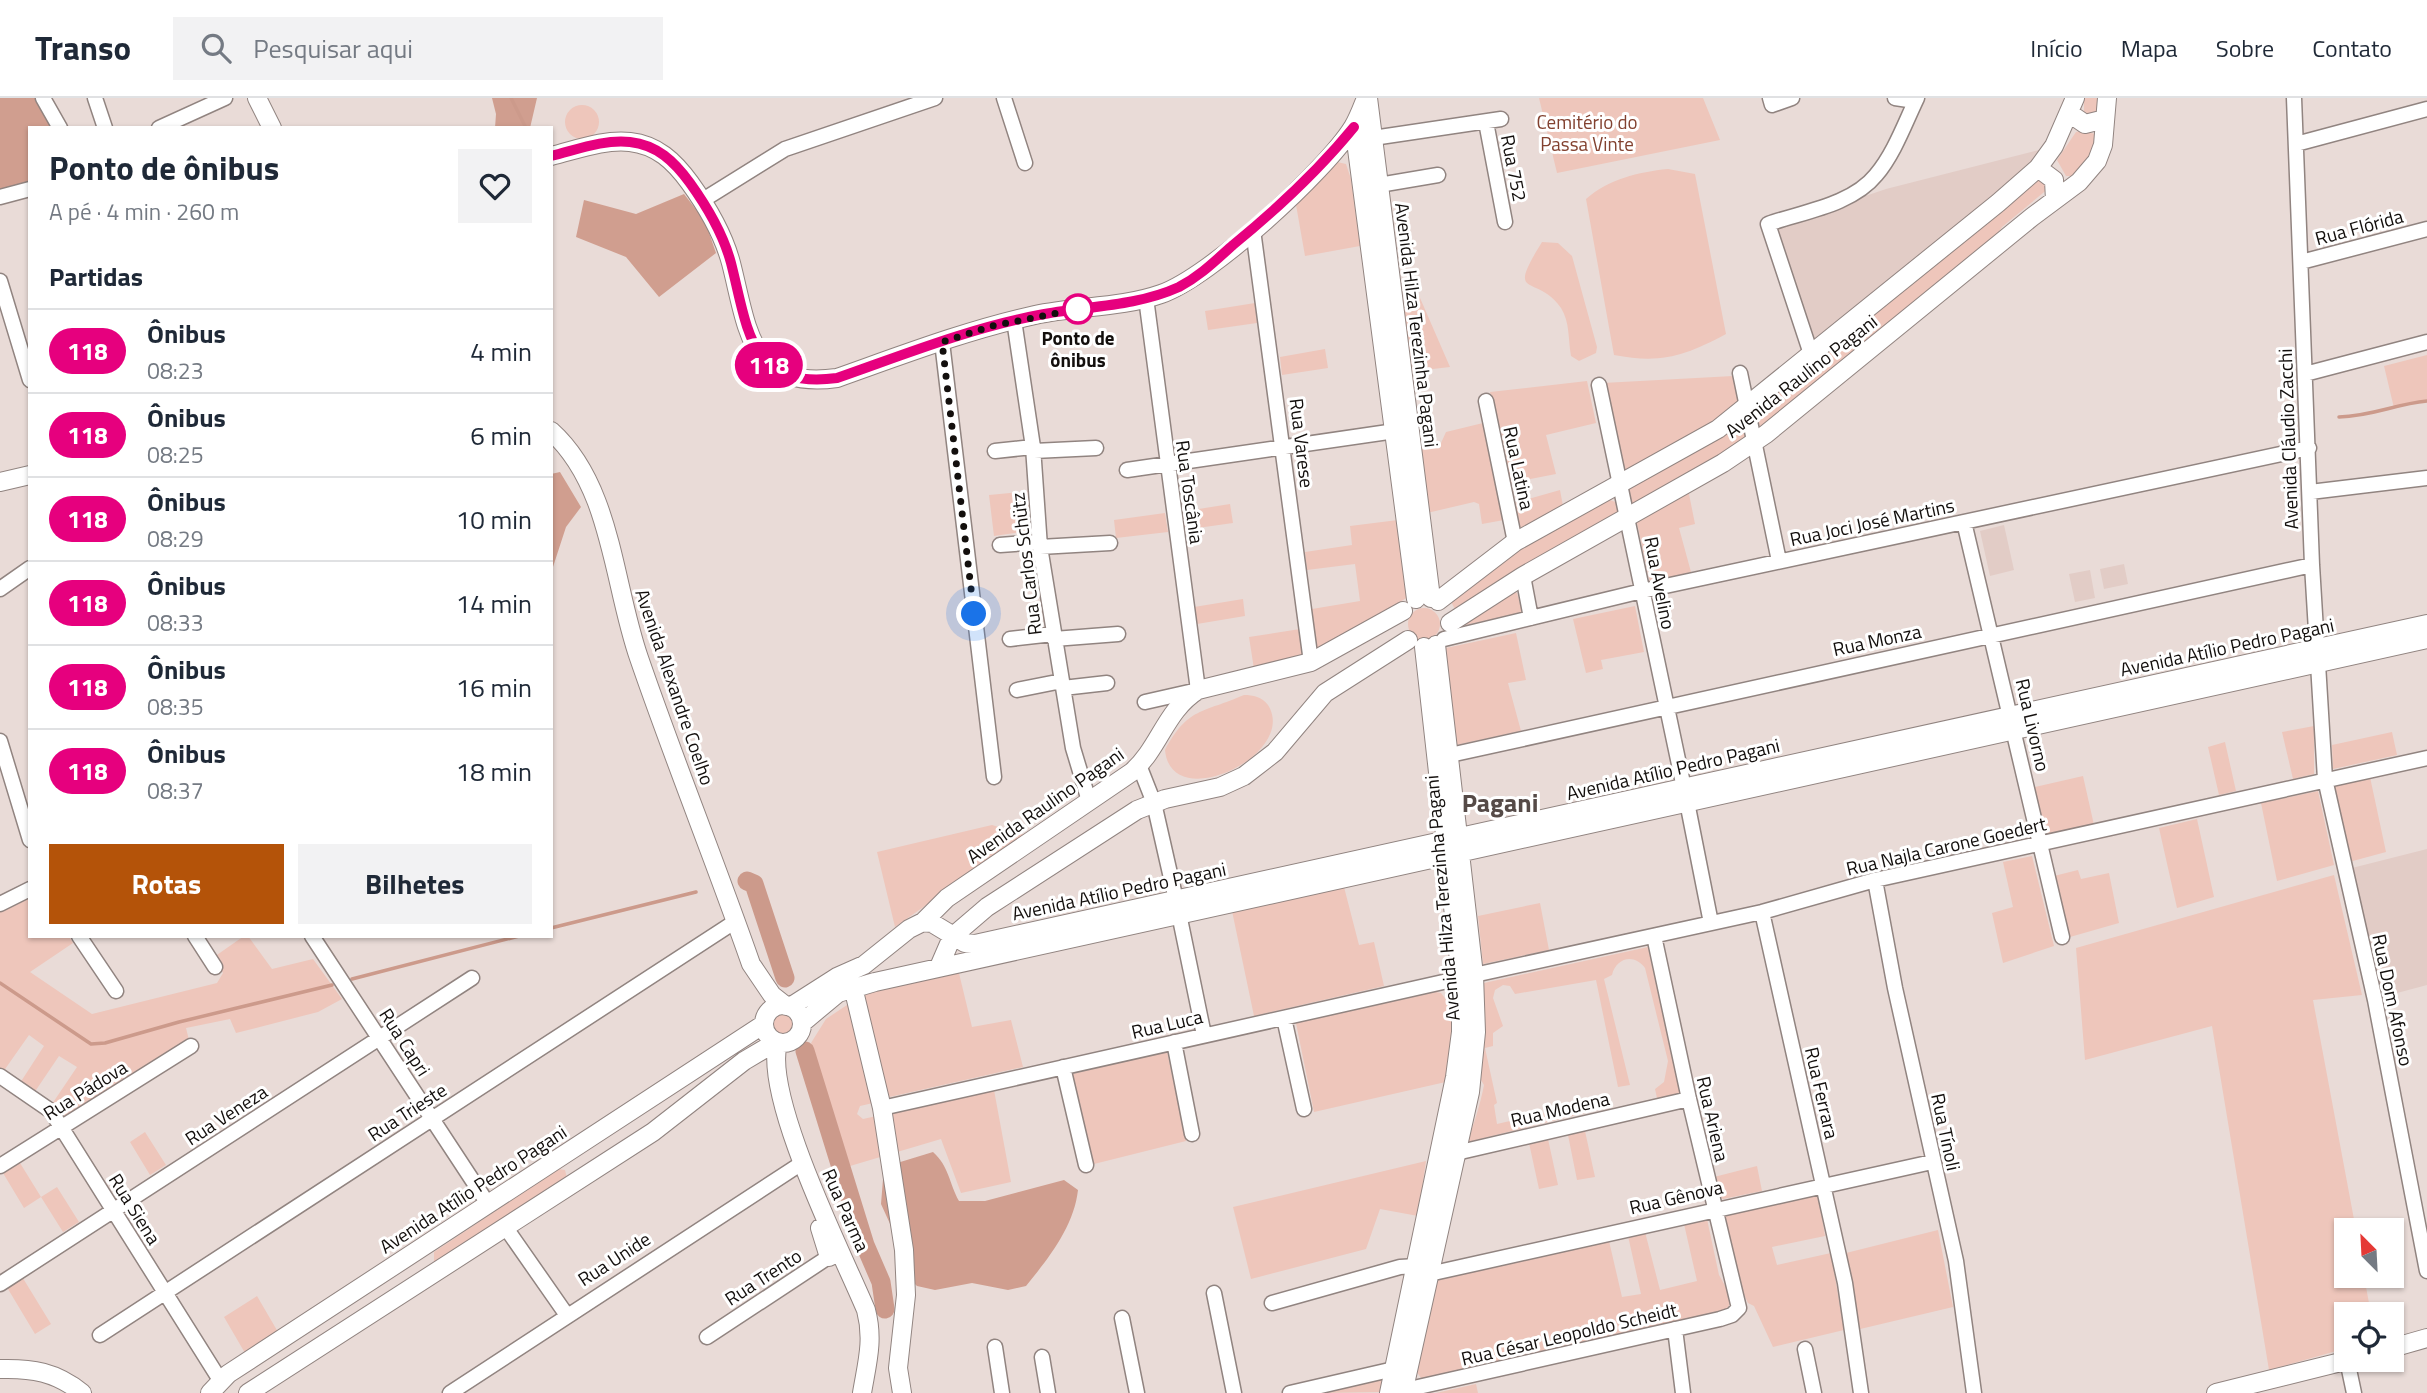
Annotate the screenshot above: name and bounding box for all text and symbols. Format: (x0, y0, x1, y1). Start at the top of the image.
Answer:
search box (173, 17, 663, 80)
text: Transo (35, 23, 131, 73)
icon: search (197, 29, 235, 67)
text: Pesquisar aqui (253, 29, 413, 68)
text: Início (2030, 30, 2083, 66)
text: Mapa (2121, 30, 2178, 66)
text: Sobre (2216, 30, 2274, 66)
text: Contato (2312, 30, 2392, 66)
park label: Cemitério do Passa Vinte (1536, 107, 1638, 158)
street label: Rua 752 (1494, 132, 1535, 204)
text: Ponto de ônibus (49, 143, 279, 193)
button: heart (458, 149, 532, 223)
text: A pé · 4 min · 260 m (49, 194, 239, 229)
street label: Avenida Hilza Terezinha Pagani (1388, 201, 1447, 449)
street label: Rua Flórida (2312, 201, 2407, 252)
text: Partidas (49, 257, 143, 296)
marker: Ponto de ônibus (1063, 294, 1093, 324)
street label: Avenida Raulino Pagani (1718, 307, 1883, 444)
text: Ônibus (147, 314, 226, 353)
place label: Ponto de ônibus (1041, 323, 1115, 374)
text: 4 min (470, 332, 532, 371)
text: 118 (67, 333, 108, 369)
line badge: 118 (729, 342, 809, 388)
text: 118 (749, 347, 789, 383)
street label: Avenida Cláudio Zacchi (2270, 348, 2305, 530)
text: 08:23 (147, 353, 204, 388)
street label: Rua Varese (1283, 397, 1322, 489)
text: Ônibus (147, 398, 226, 437)
text: 6 min (470, 416, 532, 455)
text: 118 (67, 417, 108, 453)
street label: Rua Latina (1497, 424, 1543, 513)
text: 08:25 (147, 437, 204, 472)
street label: Rua Toscânia (1169, 438, 1212, 546)
text: Ônibus (147, 482, 226, 521)
street label: Rua Joci José Martins (1787, 490, 1957, 553)
street label: Rua Carlos Schütz (1002, 491, 1049, 637)
text: 10 min (456, 500, 532, 539)
text: 118 (67, 501, 108, 537)
text: 08:29 (147, 521, 204, 556)
street label: Rua Avelino (1637, 534, 1684, 632)
text: Ônibus (147, 566, 226, 605)
text: 14 min (456, 584, 532, 623)
text: 118 (67, 585, 108, 621)
street label: Avenida Alexandre Coelho (628, 585, 723, 789)
your location (956, 596, 991, 631)
text: 08:33 (147, 605, 204, 640)
street label: Avenida Atílio Pedro Pagani (2117, 610, 2337, 683)
street label: Rua Monza (1830, 616, 1924, 663)
text: Ônibus (147, 650, 226, 689)
text: 16 min (456, 668, 532, 707)
text: 118 (67, 669, 108, 705)
street label: Rua Livorno (2009, 676, 2058, 774)
text: 08:35 (147, 689, 204, 724)
street label: Avenida Atílio Pedro Pagani (1563, 730, 1782, 807)
text: Ônibus (147, 734, 226, 773)
street label: Avenida Raulino Pagani (960, 739, 1129, 870)
text: 18 min (456, 752, 532, 791)
text: 118 (67, 753, 108, 789)
text: 08:37 (147, 773, 204, 808)
street label: Avenida Hilza Terezinha Pagani (1416, 774, 1467, 1022)
district label: Pagani (1462, 783, 1538, 822)
street label: Rua Najla Carone Goedert (1843, 808, 2049, 883)
button: Rotas (49, 844, 284, 924)
button: Bilhetes (298, 844, 532, 924)
street label: Avenida Atílio Pedro Pagani (1009, 854, 1229, 927)
street label: Rua Dom Afonso (2365, 931, 2422, 1069)
street label: Rua Luca (1128, 1001, 1206, 1046)
street label: Rua Capri (373, 1002, 438, 1082)
street label: Rua Ferrara (1798, 1044, 1847, 1142)
street label: Rua Pádova (37, 1052, 133, 1127)
street label: Rua Ariena (1690, 1073, 1737, 1165)
street label: Rua Trieste (361, 1075, 452, 1148)
street label: Rua Veneza (179, 1077, 273, 1152)
street label: Rua Modena (1508, 1083, 1613, 1134)
street label: Rua Tínoli (1924, 1091, 1969, 1173)
street label: Avenida Atílio Pedro Pagani (373, 1117, 572, 1260)
street label: Rua Parma (815, 1164, 878, 1256)
street label: Rua Siena (102, 1167, 169, 1250)
street label: Rua Gênova (1626, 1172, 1726, 1221)
north arrow (2334, 1218, 2404, 1288)
map controls (2334, 1218, 2404, 1372)
street label: Rua Unide (572, 1224, 656, 1293)
street label: Rua Trento (719, 1241, 807, 1312)
street label: Rua César Leopoldo Scheidt (1458, 1294, 1680, 1372)
button: locate (2334, 1302, 2404, 1372)

